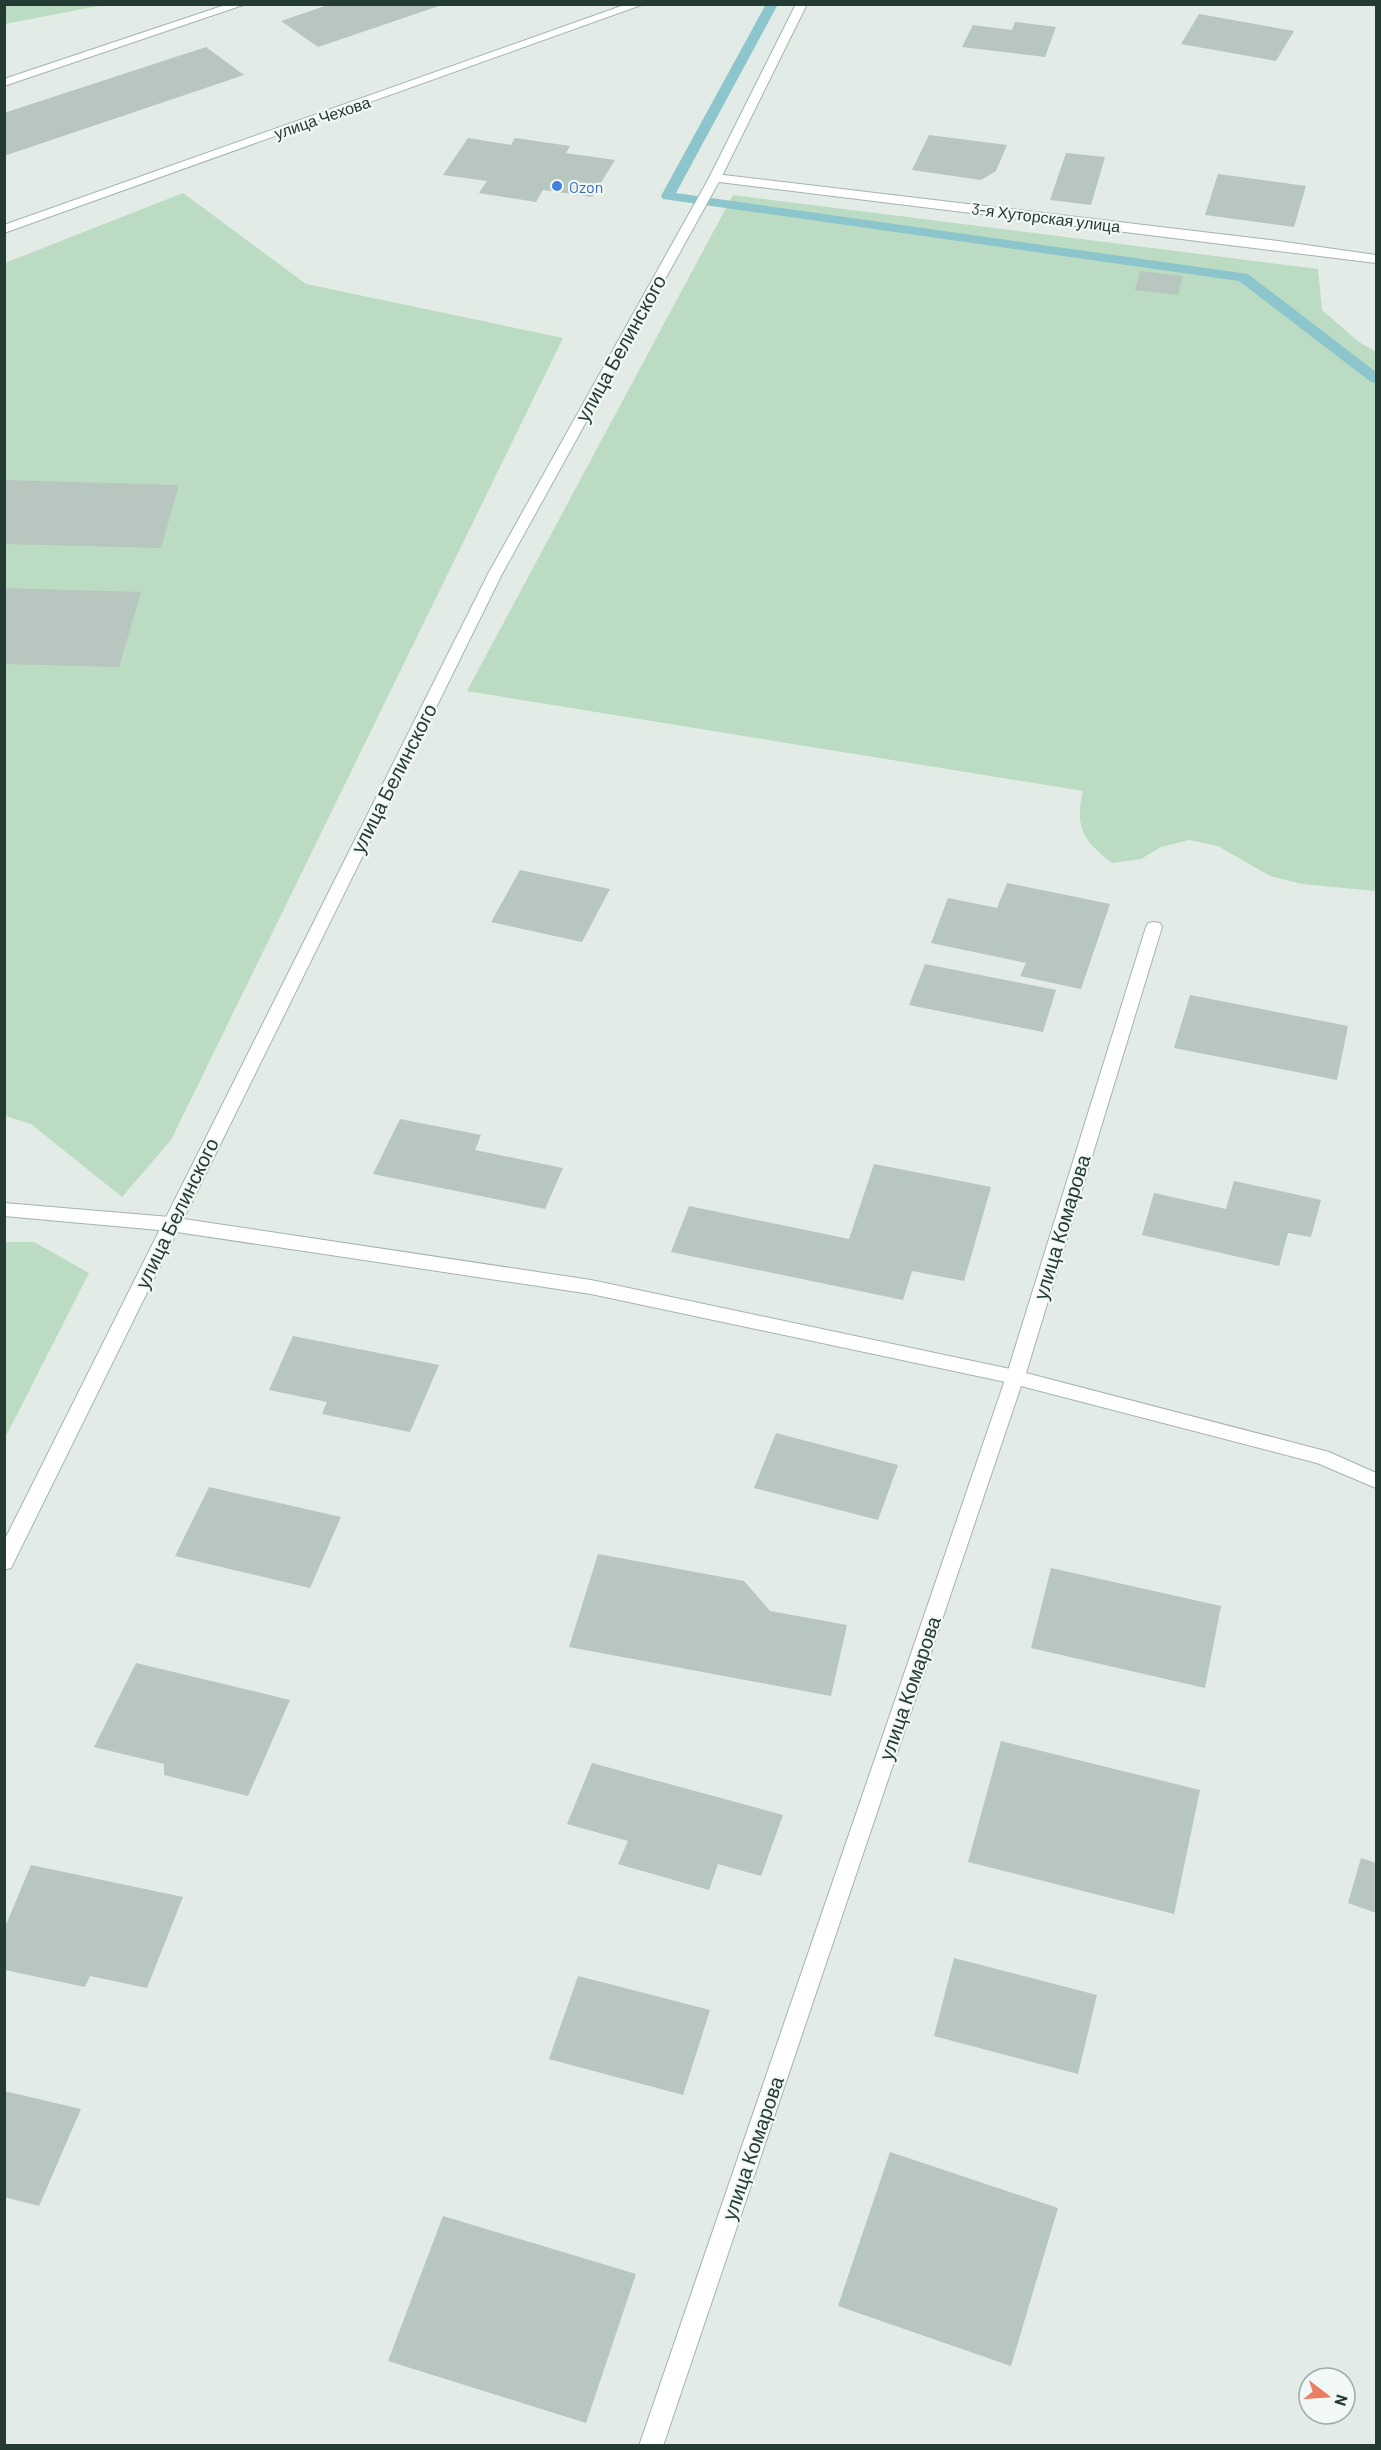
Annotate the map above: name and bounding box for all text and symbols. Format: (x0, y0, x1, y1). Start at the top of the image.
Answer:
street label: улица Чехова (271, 92, 373, 142)
place label: Ozon (569, 177, 603, 196)
marker: Ozon (550, 179, 564, 193)
street label: 3-я Хуторская улица (971, 198, 1122, 236)
street label: улица Белинского (570, 270, 670, 426)
street label: улица Белинского (345, 699, 441, 857)
street label: улица Белинского (129, 1134, 223, 1292)
street label: улица Комарова (1028, 1151, 1095, 1302)
street label: улица Комарова (873, 1612, 945, 1763)
street label: улица Комарова (716, 2072, 788, 2223)
north arrow (1297, 2366, 1357, 2426)
text: N (1331, 2393, 1352, 2408)

